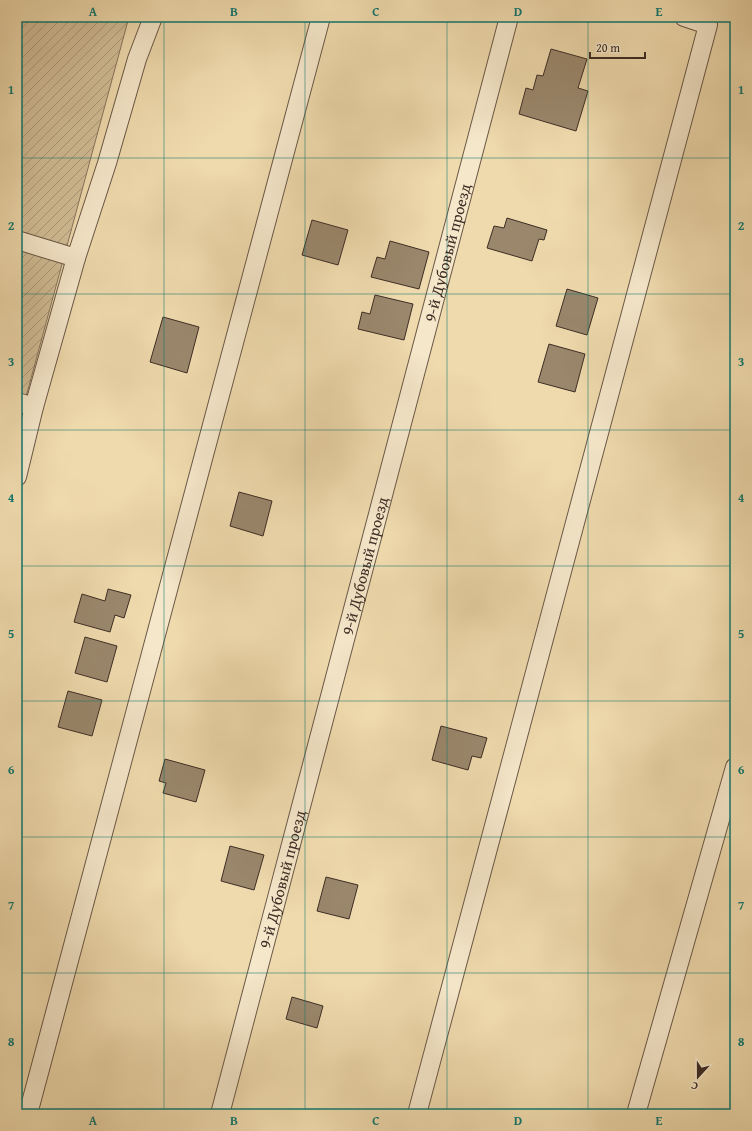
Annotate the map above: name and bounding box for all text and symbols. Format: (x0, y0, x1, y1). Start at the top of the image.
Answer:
text: A (89, 2, 98, 21)
text: B (230, 2, 238, 21)
text: C (372, 2, 380, 21)
text: D (514, 2, 522, 21)
text: E (656, 2, 663, 21)
scale bar (590, 34, 645, 60)
text: 20 m (596, 39, 620, 56)
text: 1 (8, 80, 14, 99)
text: 1 (738, 80, 744, 99)
street label: 9-й Дубовый проезд (417, 180, 477, 324)
text: 2 (8, 216, 15, 235)
text: 2 (738, 216, 745, 235)
text: 3 (8, 352, 14, 371)
text: 3 (738, 352, 744, 371)
text: 4 (8, 488, 15, 507)
text: 4 (738, 488, 745, 507)
street label: 9-й Дубовый проезд (335, 494, 394, 637)
text: 5 (8, 624, 15, 643)
text: 5 (738, 624, 745, 643)
text: 6 (8, 760, 15, 779)
text: 6 (738, 760, 745, 779)
street label: 9-й Дубовый проезд (252, 807, 312, 951)
text: 7 (8, 896, 15, 915)
text: 7 (738, 896, 745, 915)
text: 8 (8, 1032, 15, 1051)
text: 8 (738, 1032, 745, 1051)
north arrow (678, 1057, 718, 1097)
text: С (689, 1078, 700, 1095)
text: A (89, 1111, 98, 1130)
text: B (230, 1111, 238, 1130)
text: C (372, 1111, 380, 1130)
text: D (514, 1111, 522, 1130)
text: E (656, 1111, 663, 1130)

